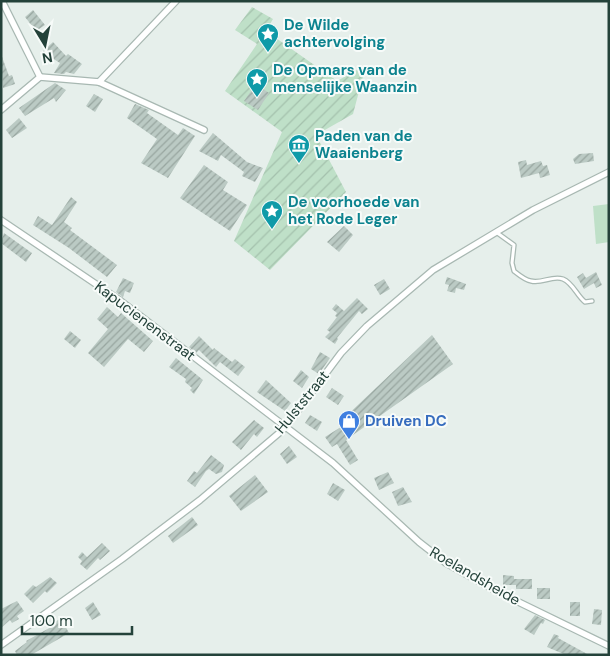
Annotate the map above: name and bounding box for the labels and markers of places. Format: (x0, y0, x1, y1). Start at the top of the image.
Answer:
place label: De Wilde achtervolging (284, 15, 385, 52)
place icon: De Wilde achtervolging (256, 22, 280, 53)
place label: De Opmars van de menselijke Waanzin (273, 60, 417, 97)
place icon: De Opmars van de menselijke Waanzin (245, 67, 269, 98)
place label: Paden van de Waaienberg (315, 126, 413, 163)
museum icon: Paden van de Waaienberg (287, 133, 311, 164)
place label: De voorhoede van het Rode Leger (288, 192, 420, 229)
place icon: De voorhoede van het Rode Leger (260, 199, 284, 230)
shop icon: Druiven DC (337, 409, 361, 440)
place label: Druiven DC (365, 411, 447, 431)

